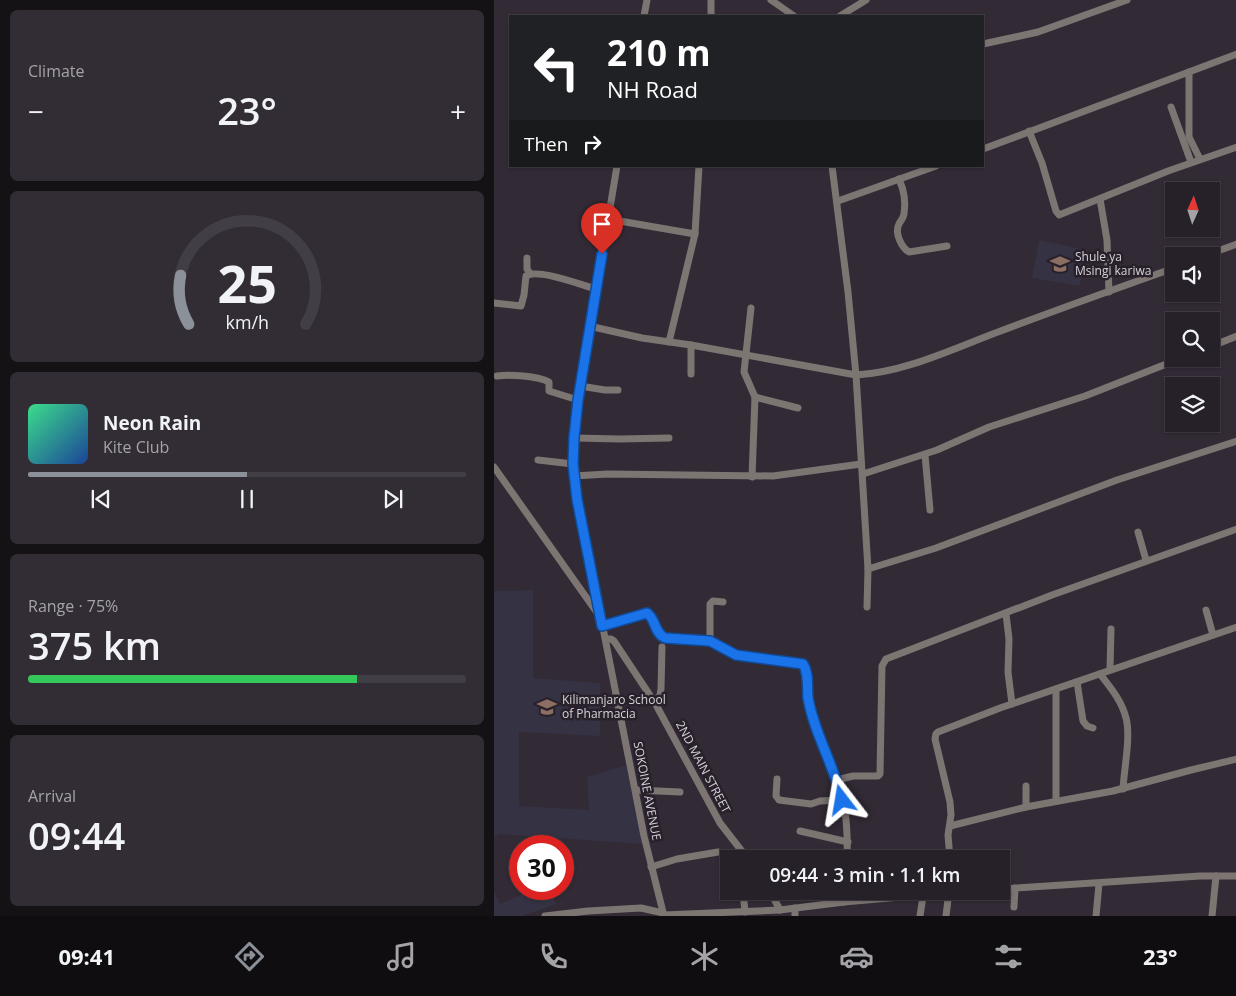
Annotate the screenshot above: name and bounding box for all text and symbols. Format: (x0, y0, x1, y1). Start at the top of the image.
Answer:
text: 210 m (607, 29, 711, 76)
icon: left (524, 35, 589, 100)
text: Climate (28, 60, 85, 82)
text: NH Road (607, 74, 698, 104)
text: 23° (217, 84, 277, 136)
text: − (28, 92, 44, 130)
text: + (450, 92, 466, 130)
icon: right (578, 130, 606, 158)
text: Then (524, 131, 568, 157)
north arrow (1165, 182, 1220, 238)
map controls (1165, 182, 1220, 432)
pin (581, 203, 623, 254)
icon: arrive (588, 210, 616, 238)
text: 25 (217, 247, 277, 318)
button: sound (1165, 247, 1220, 302)
place label: Shule ya Msingi kariwa (1075, 248, 1151, 279)
school or university icon: Shule ya Msingi kariwa (1049, 253, 1071, 275)
text: km/h (225, 310, 269, 334)
button: search (1165, 312, 1220, 367)
button: layers (1165, 377, 1220, 432)
text: Neon Rain (103, 410, 201, 436)
text: Kite Club (103, 436, 169, 458)
icon: previous (87, 485, 115, 513)
icon: pause (233, 485, 261, 513)
icon: next (379, 485, 407, 513)
text: Range · 75% (28, 595, 118, 617)
text: 375 km (28, 619, 161, 671)
place label: Kilimanjaro School of Pharmacia (562, 691, 666, 722)
school or university icon: Kilimanjaro School of Pharmacia (536, 696, 558, 718)
street label: 2ND MAIN STREET (672, 718, 735, 816)
street label: SOKOINE AVENUE (630, 740, 665, 842)
position arrow (815, 773, 867, 825)
text: Arrival (28, 785, 76, 807)
text: 09:44 (28, 809, 125, 861)
speed limit sign: 30 (509, 835, 574, 900)
text: 09:44 · 3 min · 1.1 km (770, 862, 960, 888)
icon: directions (232, 939, 267, 974)
icon: music (384, 939, 419, 974)
icon: phone (536, 939, 571, 974)
icon: climate (687, 939, 722, 974)
icon: car (839, 939, 874, 974)
icon: filters (991, 939, 1026, 974)
text: 09:41 (58, 941, 115, 971)
text: 23° (1143, 941, 1178, 971)

